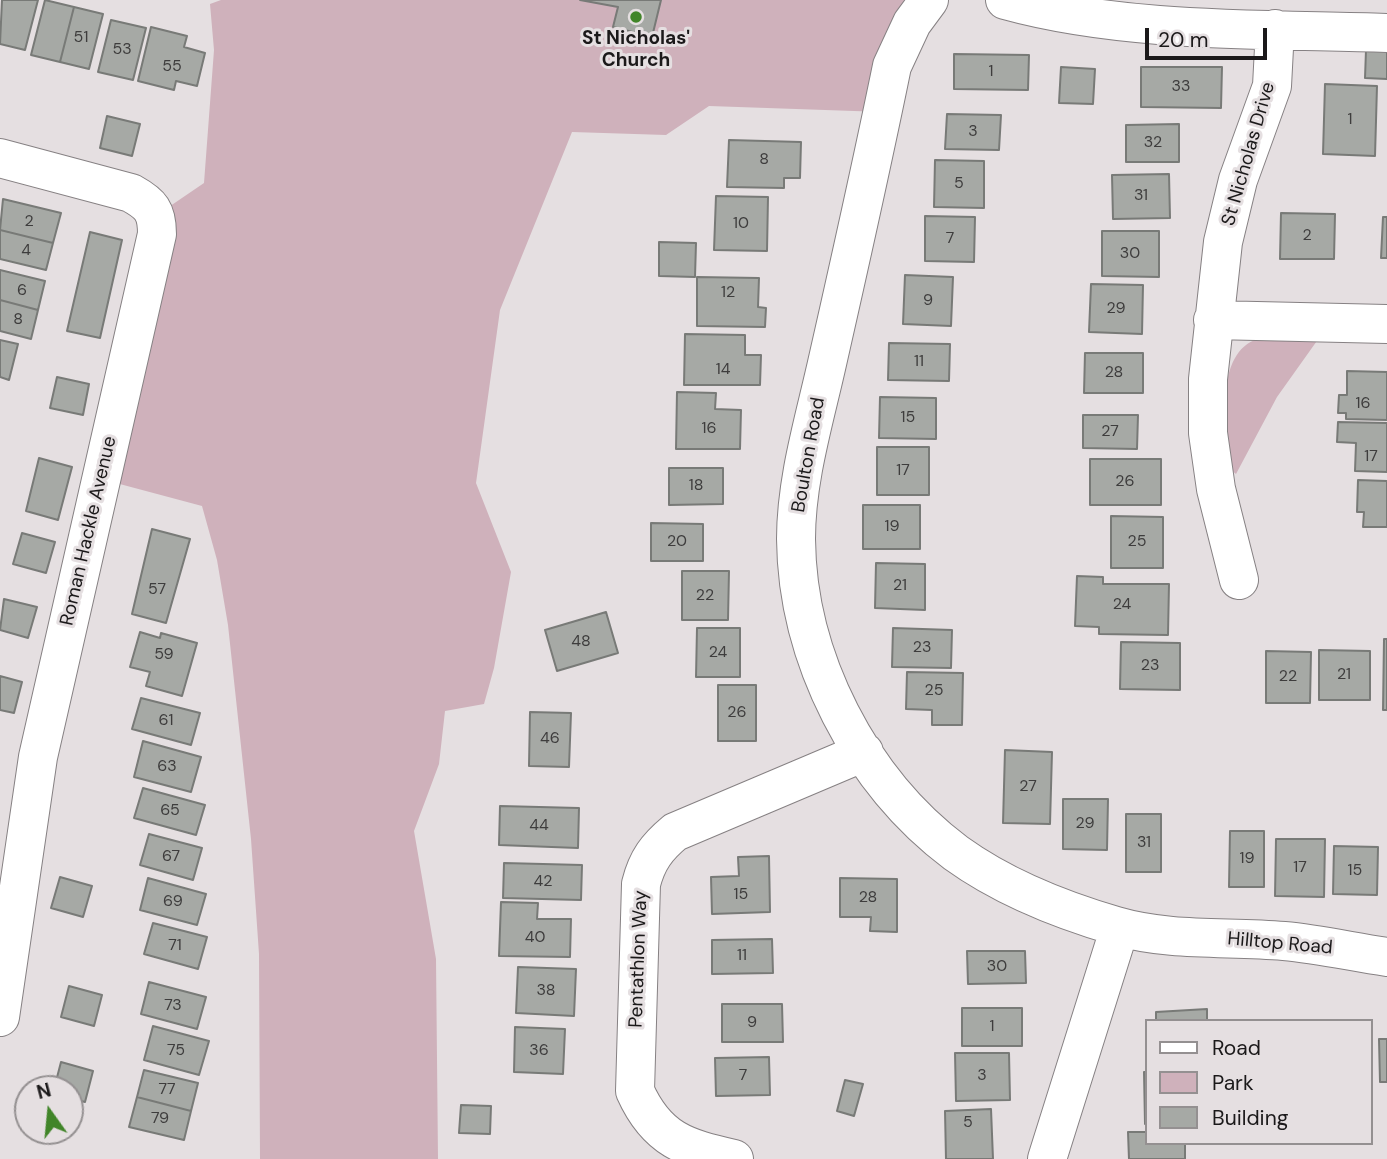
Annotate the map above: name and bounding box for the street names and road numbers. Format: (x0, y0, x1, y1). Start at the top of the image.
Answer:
street label: St Nicholas Drive (1218, 80, 1280, 228)
street label: Boulton Road (788, 396, 830, 514)
street label: Roman Hackle Avenue (56, 434, 122, 628)
street label: Pentathlon Way (625, 890, 653, 1028)
street label: Hilltop Road (1226, 928, 1334, 960)

